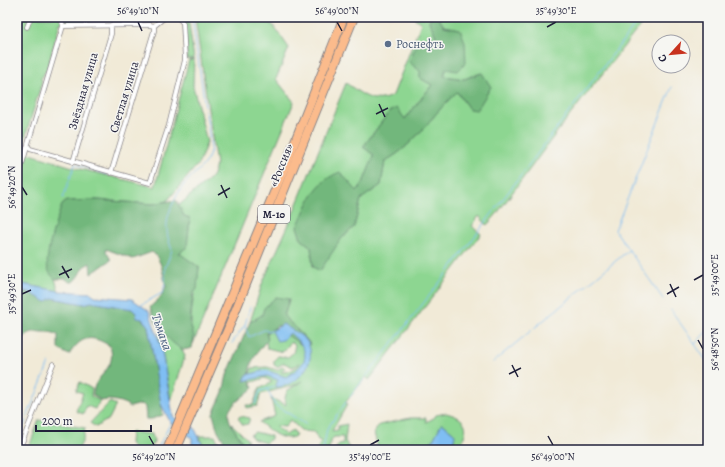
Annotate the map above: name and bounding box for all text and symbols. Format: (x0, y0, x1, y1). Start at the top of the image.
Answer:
text: 56°49'10"N (117, 4, 159, 17)
text: 56°49'00"N (315, 4, 359, 17)
text: 35°49'30"E (536, 4, 576, 17)
north arrow (651, 34, 691, 74)
place label: Роснефть (396, 36, 444, 52)
marker: Роснефть (383, 39, 393, 49)
street label: Звёздная улица (64, 50, 102, 132)
text: С (654, 52, 671, 65)
street label: Светлая улица (106, 59, 143, 135)
street label: «Россия» (265, 141, 297, 189)
text: 56°49'20"N (5, 165, 18, 209)
road number: М-10 (258, 205, 290, 223)
text: 35°49'00"E (708, 254, 721, 296)
text: 35°49'30"E (5, 274, 18, 314)
water label: Тьмака (148, 311, 176, 353)
text: 56°48'50"N (708, 328, 721, 370)
scale bar (36, 407, 151, 433)
text: 200 m (42, 413, 73, 429)
text: 56°49'20"N (132, 450, 176, 463)
text: 35°49'00"E (349, 450, 391, 463)
text: 56°49'00"N (531, 450, 575, 463)

